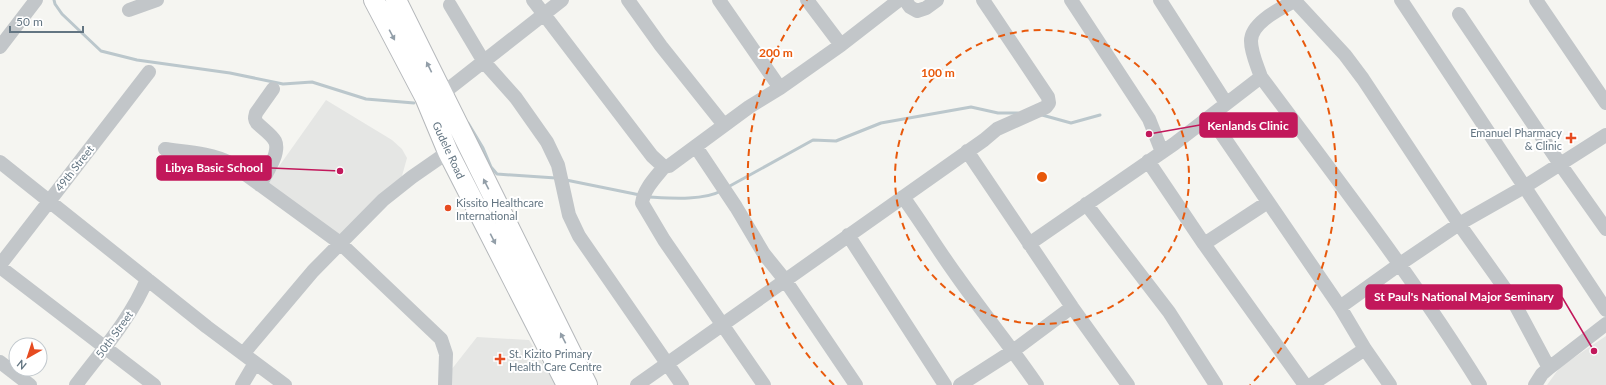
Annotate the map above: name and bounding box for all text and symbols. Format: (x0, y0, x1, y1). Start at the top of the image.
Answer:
scale bar (10, 8, 83, 34)
text: 50 m (16, 14, 43, 29)
one-way arrow (388, 29, 395, 40)
text: 200 m (759, 45, 793, 60)
one-way arrow (426, 62, 432, 73)
text: 100 m (921, 65, 955, 80)
callout: Kenlands Clinic (1200, 113, 1297, 137)
text: Kenlands Clinic (1207, 118, 1289, 133)
street label: Gudele Road (430, 119, 468, 181)
place label: Emanuel Pharmacy & Clinic (1470, 126, 1562, 152)
marker: Emanuel Pharmacy & Clinic (1565, 132, 1577, 144)
street label: 49th Street (52, 142, 96, 194)
callout: Libya Basic School (157, 156, 271, 180)
text: Libya Basic School (165, 160, 263, 175)
centre of rings (1035, 170, 1049, 184)
one-way arrow (483, 178, 490, 189)
place label: Kissito Healthcare International (456, 196, 544, 222)
marker: Kissito Healthcare International (443, 203, 453, 213)
one-way arrow (490, 233, 496, 244)
callout: St Paul's National Major Seminary (1366, 285, 1562, 309)
text: St Paul's National Major Seminary (1374, 289, 1555, 304)
street label: 50th Street (93, 308, 135, 360)
one-way arrow (560, 332, 566, 343)
north arrow (8, 337, 48, 377)
place label: St. Kizito Primary Health Care Centre (509, 347, 602, 373)
marker: St. Kizito Primary Health Care Centre (494, 353, 506, 365)
text: N (14, 357, 29, 373)

